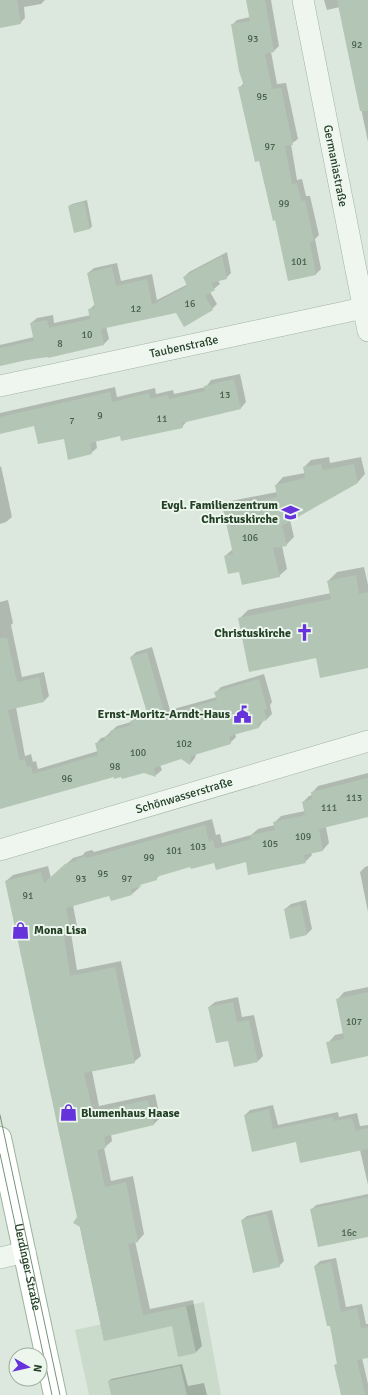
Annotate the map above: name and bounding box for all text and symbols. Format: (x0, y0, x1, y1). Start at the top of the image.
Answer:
house number: 93 (248, 33, 258, 45)
house number: 92 (352, 39, 362, 51)
house number: 95 (257, 91, 267, 103)
street label: Germaniastraße (320, 124, 350, 208)
house number: 97 (265, 141, 275, 153)
house number: 99 (279, 198, 289, 210)
house number: 101 (291, 256, 307, 268)
house number: 16 (185, 298, 195, 310)
house number: 12 (131, 303, 141, 315)
house number: 10 (82, 329, 92, 341)
street label: Taubenstraße (148, 332, 220, 362)
house number: 8 (57, 338, 63, 350)
house number: 13 (220, 389, 230, 401)
house number: 9 (97, 410, 103, 422)
house number: 11 (157, 413, 167, 425)
house number: 7 (69, 415, 75, 427)
place label: Evgl. Familienzentrum Christuskirche (161, 498, 278, 527)
school or university icon: Evgl. Familienzentrum Christuskirche (281, 502, 301, 522)
house number: 106 (242, 532, 258, 544)
church icon: Christuskirche (294, 623, 314, 643)
place label: Christuskirche (214, 626, 291, 641)
public building icon: Ernst-Moritz-Arndt-Haus (233, 704, 253, 724)
place label: Ernst-Moritz-Arndt-Haus (98, 707, 231, 722)
house number: 102 (176, 738, 192, 750)
house number: 100 (130, 747, 146, 759)
house number: 98 (110, 761, 120, 773)
house number: 96 (62, 773, 72, 785)
street label: Schönwasserstraße (134, 774, 235, 817)
house number: 113 (346, 792, 362, 804)
house number: 111 (321, 802, 337, 814)
house number: 109 (295, 831, 311, 843)
house number: 105 (262, 838, 278, 850)
house number: 103 (190, 841, 206, 853)
house number: 101 (166, 845, 182, 857)
house number: 99 (144, 852, 154, 864)
house number: 95 (98, 868, 108, 880)
house number: 93 (76, 873, 86, 885)
house number: 97 (122, 873, 132, 885)
house number: 91 (23, 890, 33, 902)
shop icon: Mona Lisa (11, 920, 31, 940)
place label: Mona Lisa (34, 923, 87, 938)
house number: 107 (346, 1016, 362, 1028)
shop icon: Blumenhaus Haase (58, 1103, 78, 1123)
place label: Blumenhaus Haase (81, 1106, 180, 1121)
street label: Uerdinger Straße (11, 1222, 44, 1312)
house number: 16c (341, 1227, 357, 1239)
north arrow (8, 1347, 48, 1387)
text: N (30, 1364, 44, 1373)

